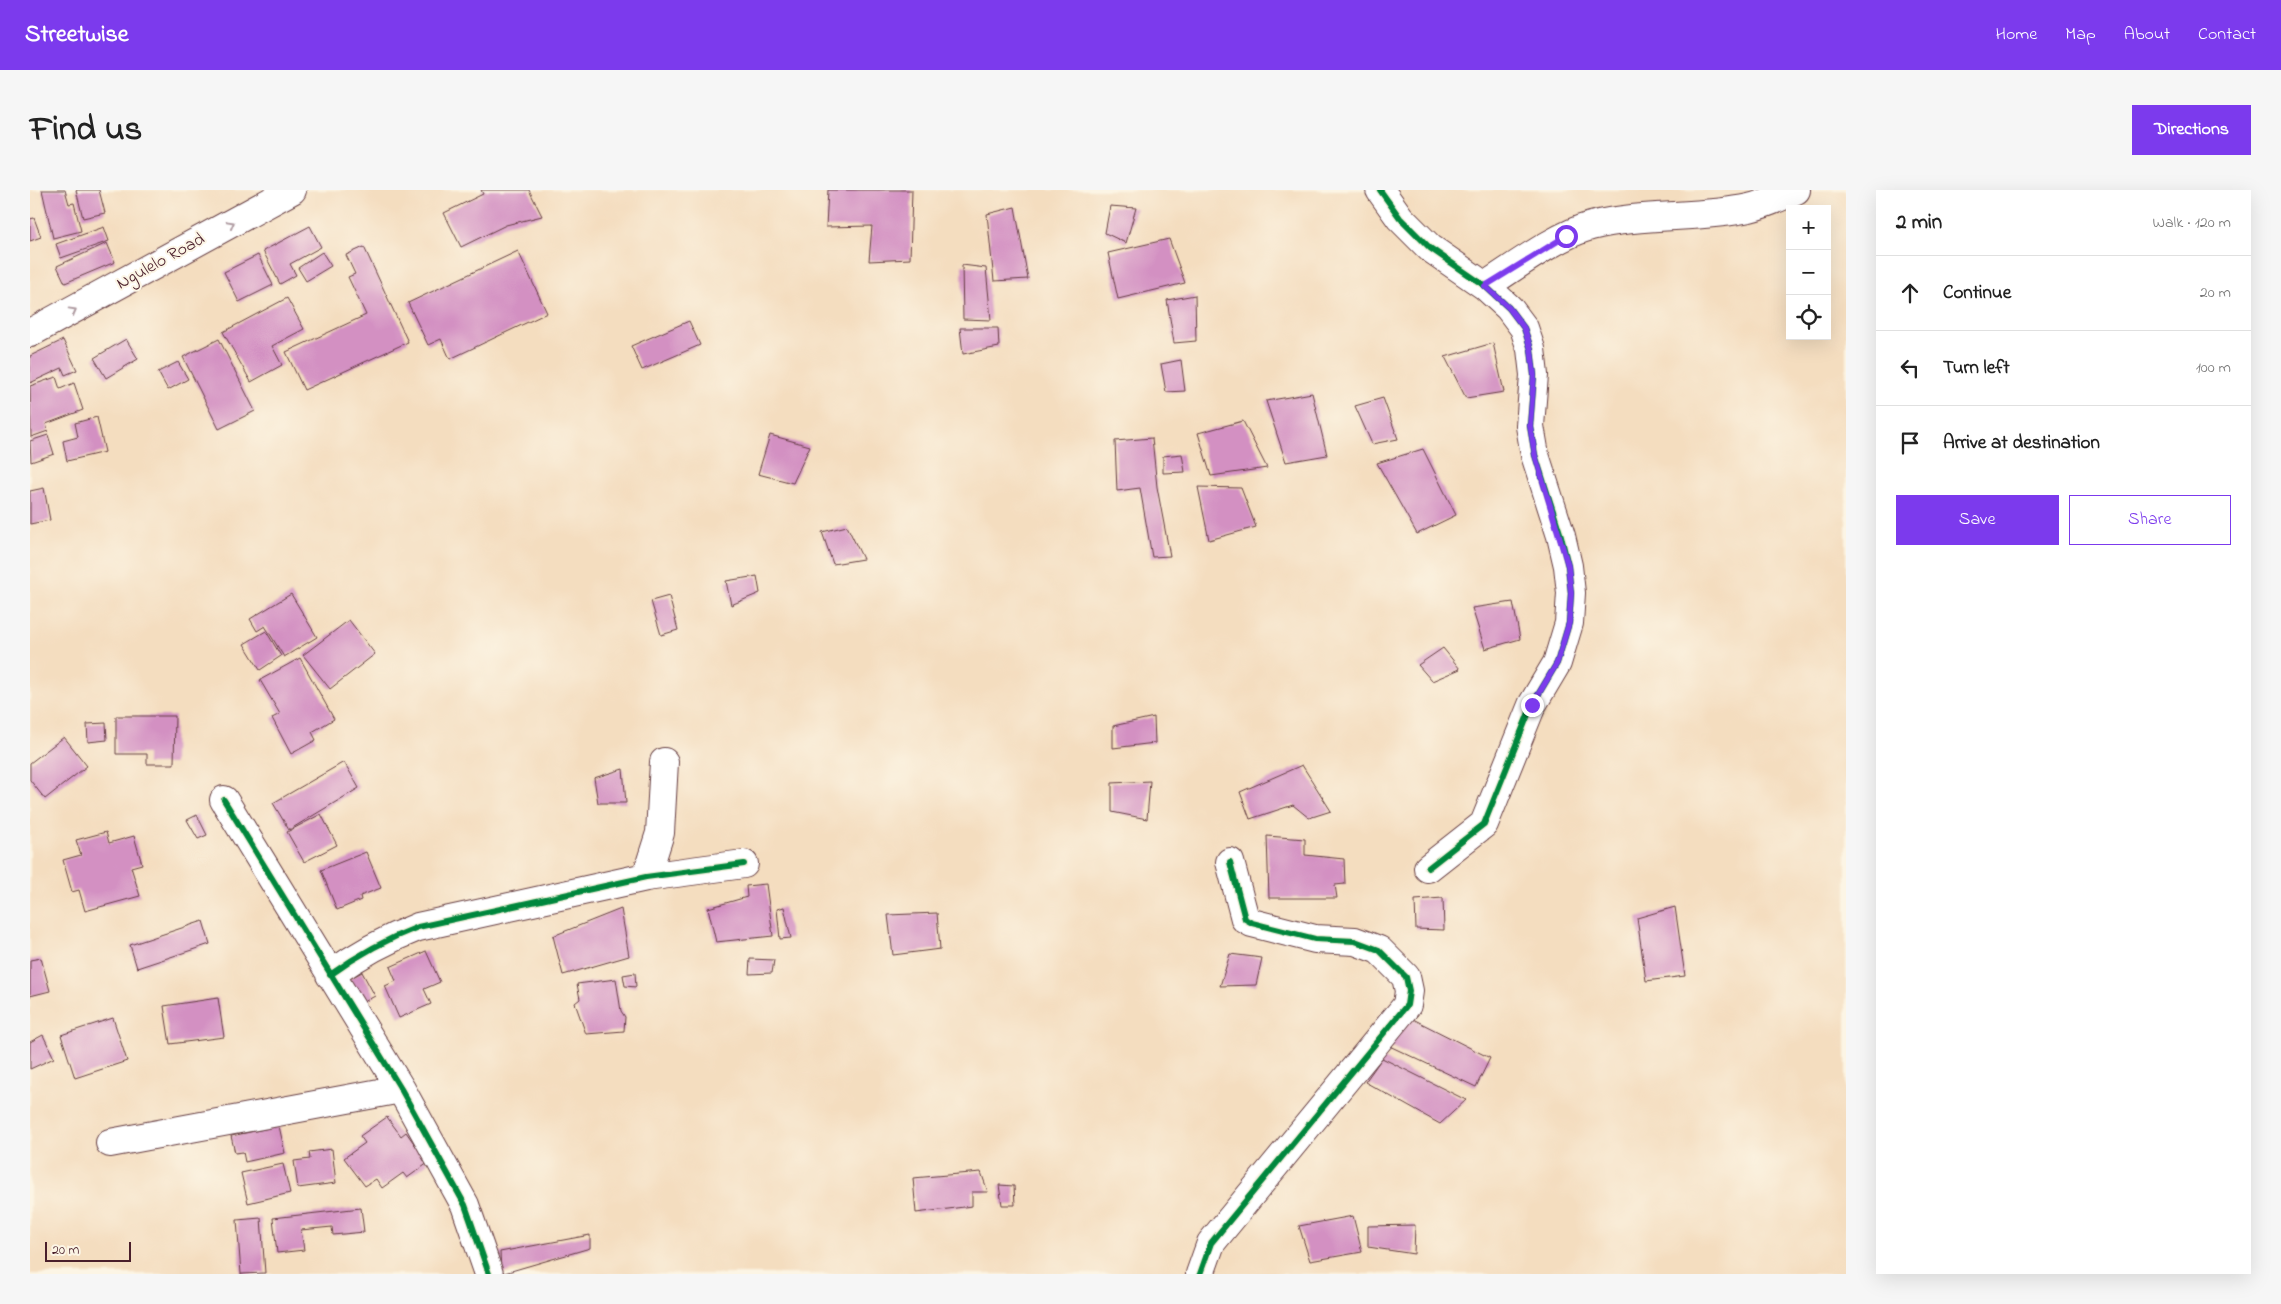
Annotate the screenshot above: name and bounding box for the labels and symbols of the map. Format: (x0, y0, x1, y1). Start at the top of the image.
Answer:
one-way arrow (225, 220, 234, 230)
route start (1555, 225, 1578, 248)
street label: Ngulelo Road (112, 227, 210, 298)
one-way arrow (68, 307, 77, 317)
route end (1521, 694, 1544, 717)
scale bar (45, 1239, 131, 1262)

